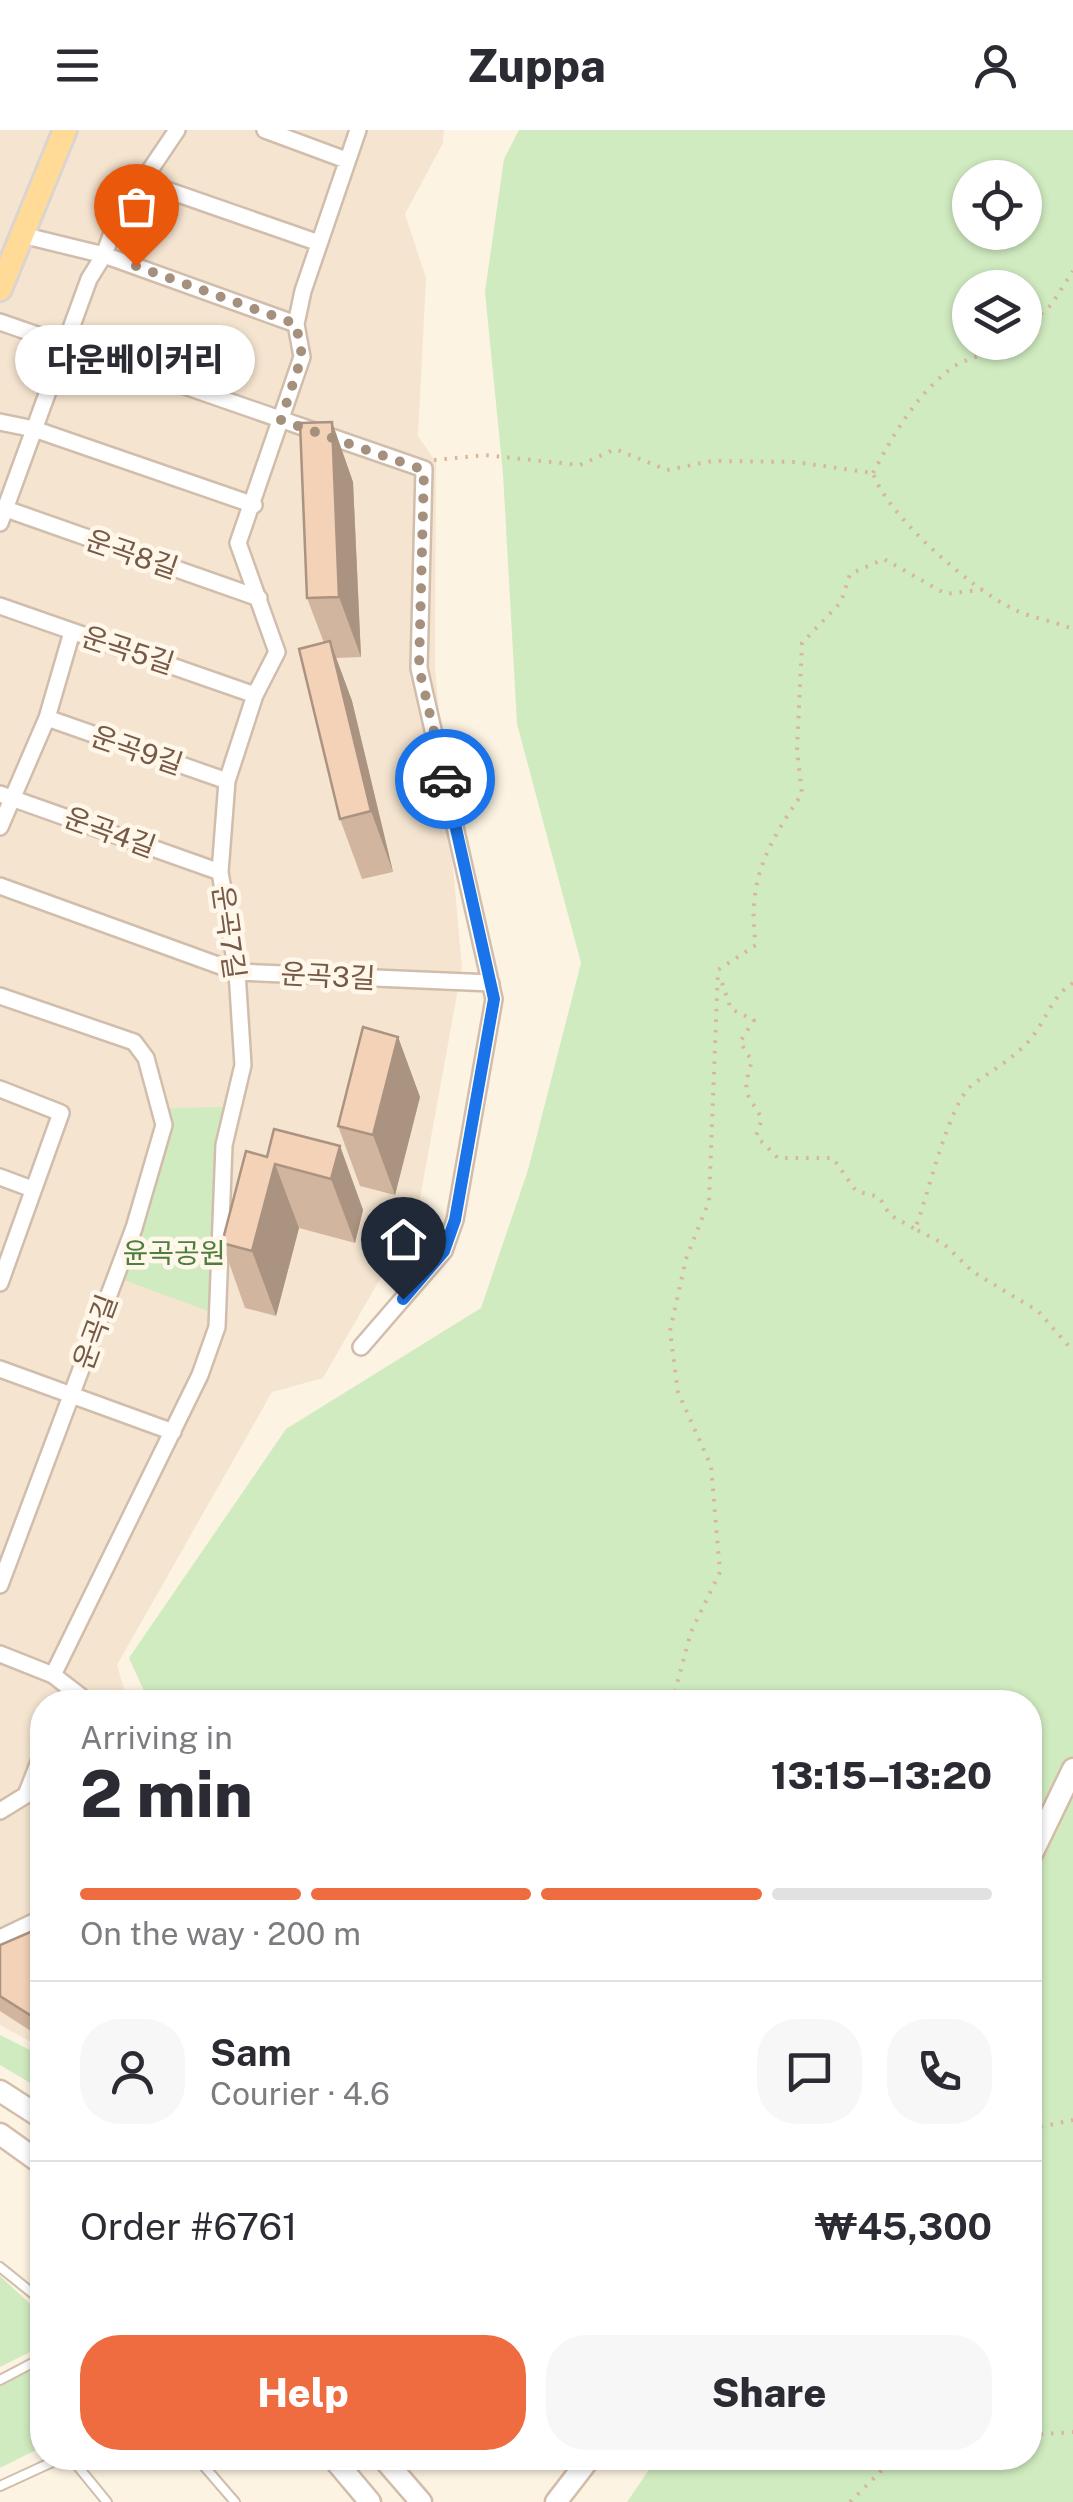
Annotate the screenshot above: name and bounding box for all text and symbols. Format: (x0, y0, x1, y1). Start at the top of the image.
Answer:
icon: menu (50, 38, 105, 93)
icon: person (968, 38, 1023, 93)
text: Zuppa (467, 39, 606, 92)
map controls (952, 160, 1042, 360)
button: locate (952, 160, 1042, 250)
pin (94, 164, 179, 267)
icon: bag (109, 179, 164, 234)
button: layers (952, 270, 1042, 360)
callout: 다운베이커리 (16, 326, 256, 396)
text: 다운베이커리 (47, 341, 223, 378)
street label: 운곡8길 (82, 522, 183, 585)
street label: 운곡5길 (78, 619, 179, 680)
street label: 운곡9길 (87, 718, 187, 781)
courier (395, 729, 495, 829)
icon: car (418, 752, 473, 807)
street label: 운곡4길 (60, 800, 160, 863)
street label: 운곡7길 (207, 883, 252, 981)
street label: 운곡3길 (280, 957, 376, 994)
pin (361, 1197, 446, 1300)
icon: home (376, 1212, 431, 1267)
park label: 윤곡공원 (122, 1236, 226, 1269)
street label: 운곡길 (66, 1290, 123, 1374)
text: Arriving in (80, 1719, 233, 1756)
text: 13:15–13:20 (771, 1753, 992, 1798)
text: 2 min (80, 1755, 253, 1832)
text: On the way · 200 m (80, 1915, 361, 1952)
button: person (80, 2019, 185, 2124)
button: chat (757, 2019, 862, 2124)
button: phone (887, 2019, 992, 2124)
text: Sam (210, 2030, 292, 2075)
text: Courier · 4.6 (210, 2075, 390, 2112)
text: Order #6761 (80, 2204, 298, 2249)
text: ₩45,300 (815, 2204, 992, 2249)
button: Help (80, 2335, 526, 2450)
button: Share (546, 2335, 992, 2450)

